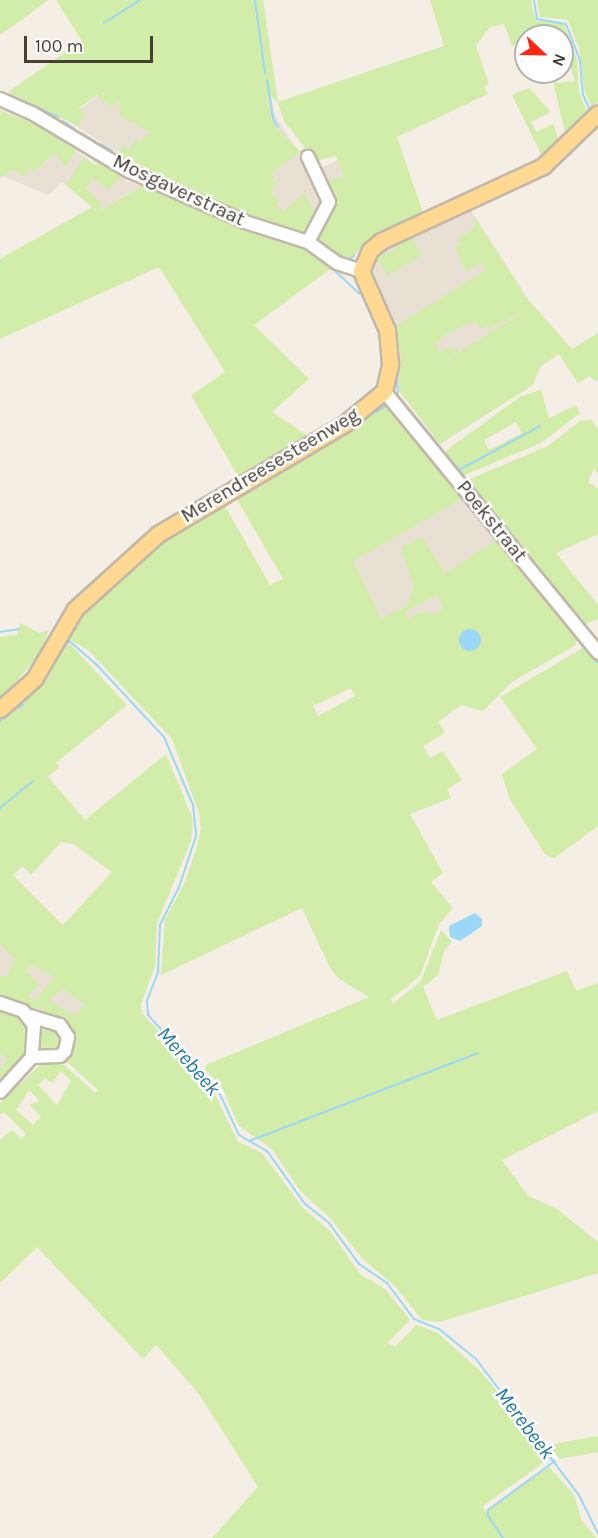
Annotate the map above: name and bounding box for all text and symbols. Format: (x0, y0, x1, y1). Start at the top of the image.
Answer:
scale bar (27, 24, 156, 62)
north arrow (514, 24, 574, 84)
text: 100 m (35, 35, 83, 57)
text: N (548, 51, 570, 69)
street label: Mosgaverstraat (109, 149, 249, 231)
street label: Merendreesesteenweg (176, 402, 364, 528)
street label: Poekstraat (452, 475, 532, 567)
water label: Merebeek (152, 1021, 226, 1101)
water label: Merebeek (490, 1382, 560, 1464)

